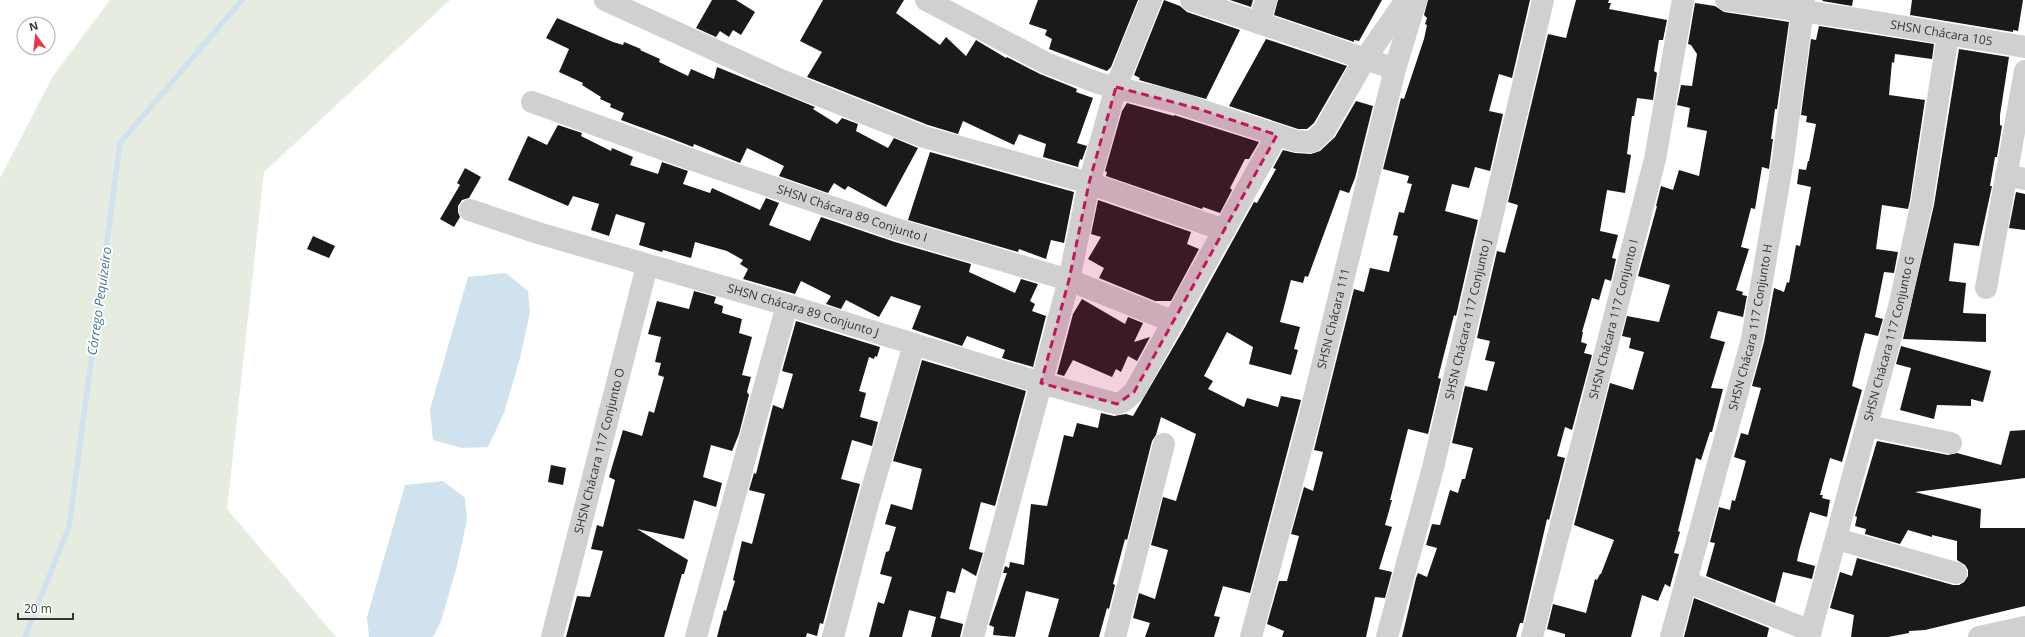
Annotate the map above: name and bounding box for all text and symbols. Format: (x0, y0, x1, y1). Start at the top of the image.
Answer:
north arrow (16, 16, 56, 56)
street label: SHSN Chácara 105 (1889, 16, 1994, 50)
text: N (27, 17, 40, 34)
street label: SHSN Chácara 89 Conjunto I (775, 180, 930, 246)
street label: SHSN Chácara 117 Conjunto J (1440, 237, 1495, 401)
street label: SHSN Chácara 117 Conjunto I (1585, 237, 1642, 401)
street label: SHSN Chácara 117 Conjunto H (1724, 243, 1776, 412)
water label: Córrego Pequizeiro (82, 246, 116, 356)
street label: SHSN Chácara 117 Conjunto G (1859, 254, 1918, 423)
street label: SHSN Chácara 111 (1313, 266, 1354, 371)
street label: SHSN Chácara 89 Conjunto J (725, 279, 881, 341)
street label: SHSN Chácara 117 Conjunto O (570, 366, 629, 536)
scale bar (18, 595, 73, 621)
text: 20 m (24, 600, 52, 617)

